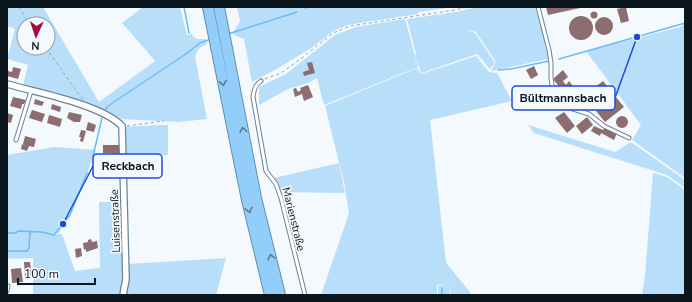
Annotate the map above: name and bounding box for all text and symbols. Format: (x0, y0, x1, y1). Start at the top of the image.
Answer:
north arrow (16, 16, 56, 56)
text: N (31, 38, 40, 53)
one-way arrow (219, 80, 227, 86)
callout: Bültmannsbach (512, 86, 615, 110)
text: Bültmannsbach (520, 90, 606, 106)
one-way arrow (239, 127, 248, 133)
callout: Reckbach (93, 154, 162, 178)
text: Reckbach (101, 158, 155, 174)
street label: Marienstraße (278, 186, 309, 253)
street label: Luisenstraße (107, 189, 124, 253)
one-way arrow (244, 206, 253, 213)
one-way arrow (267, 254, 276, 261)
scale bar (18, 260, 95, 286)
text: 100 m (24, 266, 59, 282)

